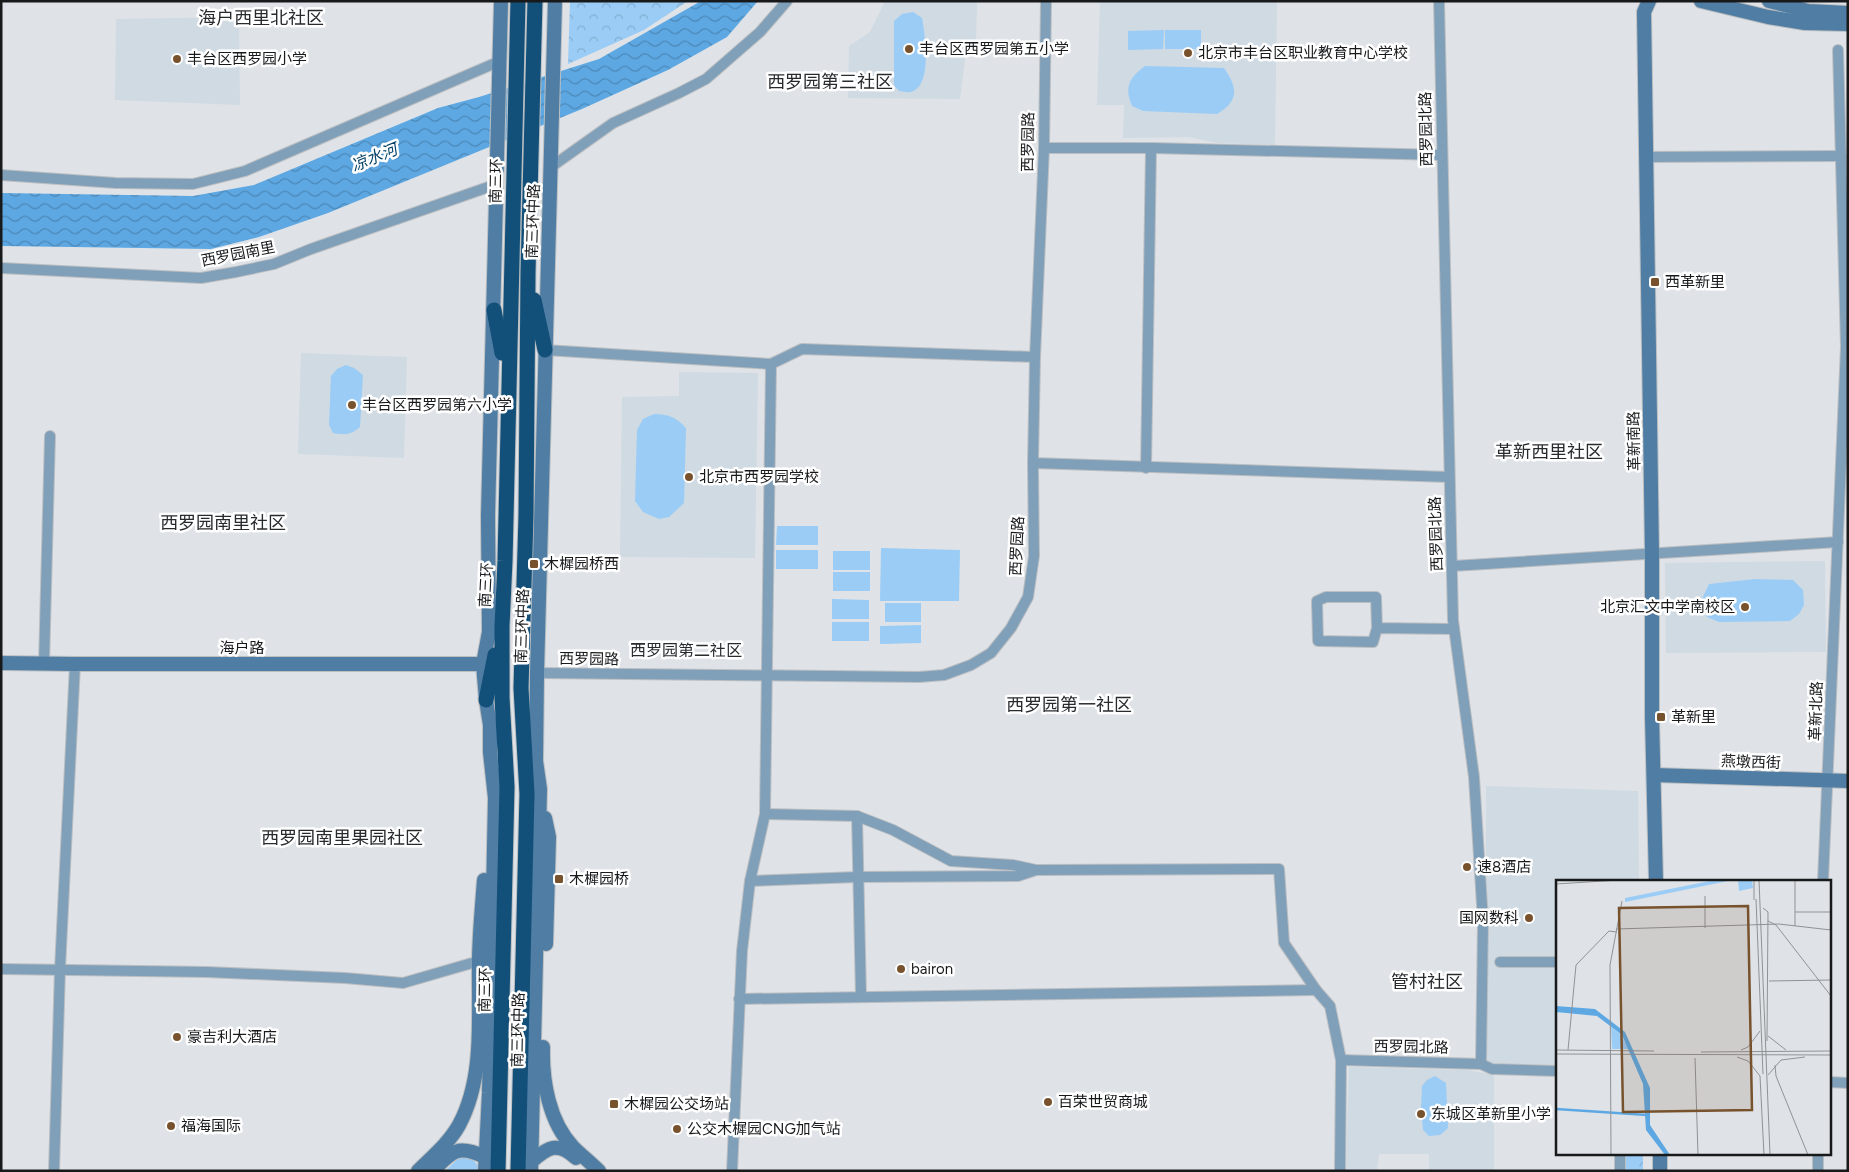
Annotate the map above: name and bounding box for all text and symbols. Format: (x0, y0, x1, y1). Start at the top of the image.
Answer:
district label: 海户西里北社区 (198, 7, 324, 29)
place label: 丰台区西罗园第五小学 (919, 40, 1069, 58)
marker: 丰台区西罗园第五小学 (903, 43, 915, 55)
place label: 北京市丰台区职业教育中心学校 (1198, 44, 1408, 62)
marker: 北京市丰台区职业教育中心学校 (1182, 47, 1194, 59)
place label: 丰台区西罗园小学 (187, 50, 307, 68)
marker: 丰台区西罗园小学 (171, 53, 183, 65)
district label: 西罗园第三社区 (767, 71, 893, 93)
street label: 西罗园北路 (1416, 91, 1436, 167)
street label: 西罗园路 (1018, 112, 1038, 172)
water label: 凉水河 (348, 139, 403, 175)
street label: 南三环 (487, 158, 505, 204)
street label: 南三环中路 (523, 183, 543, 259)
street label: 西罗园南里 (199, 238, 277, 270)
place label: 西革新里 (1665, 273, 1725, 291)
marker: 西革新里 (1649, 276, 1661, 288)
place label: 丰台区西罗园第六小学 (362, 396, 512, 414)
marker: 丰台区西罗园第六小学 (346, 399, 358, 411)
street label: 革新南路 (1624, 411, 1644, 471)
district label: 革新西里社区 (1495, 441, 1603, 463)
place label: 北京市西罗园学校 (699, 468, 819, 486)
marker: 北京市西罗园学校 (683, 471, 695, 483)
street label: 西罗园北路 (1426, 496, 1446, 572)
district label: 西罗园南里社区 (160, 512, 286, 534)
street label: 西罗园路 (1006, 516, 1028, 576)
place label: 木樨园桥西 (544, 555, 619, 573)
marker: 木樨园桥西 (528, 558, 540, 570)
street label: 南三环 (476, 562, 496, 608)
street label: 南三环中路 (512, 588, 532, 664)
place label: 北京汇文中学南校区 (1600, 598, 1735, 616)
marker: 北京汇文中学南校区 (1739, 601, 1751, 613)
street label: 海户路 (219, 639, 265, 657)
district label: 西罗园第二社区 (630, 641, 742, 660)
street label: 西罗园路 (559, 649, 619, 669)
street label: 革新北路 (1806, 681, 1826, 741)
district label: 西罗园第一社区 (1006, 694, 1132, 716)
place label: 革新里 (1671, 708, 1716, 726)
marker: 革新里 (1655, 711, 1667, 723)
street label: 燕墩西街 (1721, 752, 1781, 772)
district label: 西罗园南里果园社区 (261, 827, 423, 849)
place label: 速8酒店 (1477, 858, 1531, 876)
marker: 速8酒店 (1461, 861, 1473, 873)
place label: 木樨园桥 (569, 870, 629, 888)
marker: 木樨园桥 (553, 873, 565, 885)
inset map (1556, 880, 1832, 1154)
place label: 国网数科 (1459, 909, 1519, 927)
marker: 国网数科 (1523, 912, 1535, 924)
place label: bairon (911, 960, 953, 978)
marker: bairon (895, 963, 907, 975)
street label: 南三环 (476, 967, 494, 1013)
district label: 管村社区 (1391, 971, 1463, 993)
street label: 南三环中路 (508, 992, 528, 1068)
place label: 豪吉利大酒店 (187, 1028, 277, 1046)
marker: 豪吉利大酒店 (171, 1031, 183, 1043)
street label: 西罗园北路 (1373, 1037, 1449, 1057)
place label: 百荣世贸商城 (1058, 1093, 1148, 1111)
place label: 木樨园公交场站 (624, 1095, 729, 1113)
marker: 百荣世贸商城 (1042, 1096, 1054, 1108)
marker: 木樨园公交场站 (608, 1098, 620, 1110)
place label: 东城区革新里小学 (1431, 1105, 1551, 1123)
marker: 东城区革新里小学 (1415, 1108, 1427, 1120)
place label: 福海国际 (181, 1117, 241, 1135)
marker: 福海国际 (165, 1120, 177, 1132)
place label: 公交木樨园CNG加气站 (687, 1120, 841, 1138)
marker: 公交木樨园CNG加气站 (671, 1123, 683, 1135)

